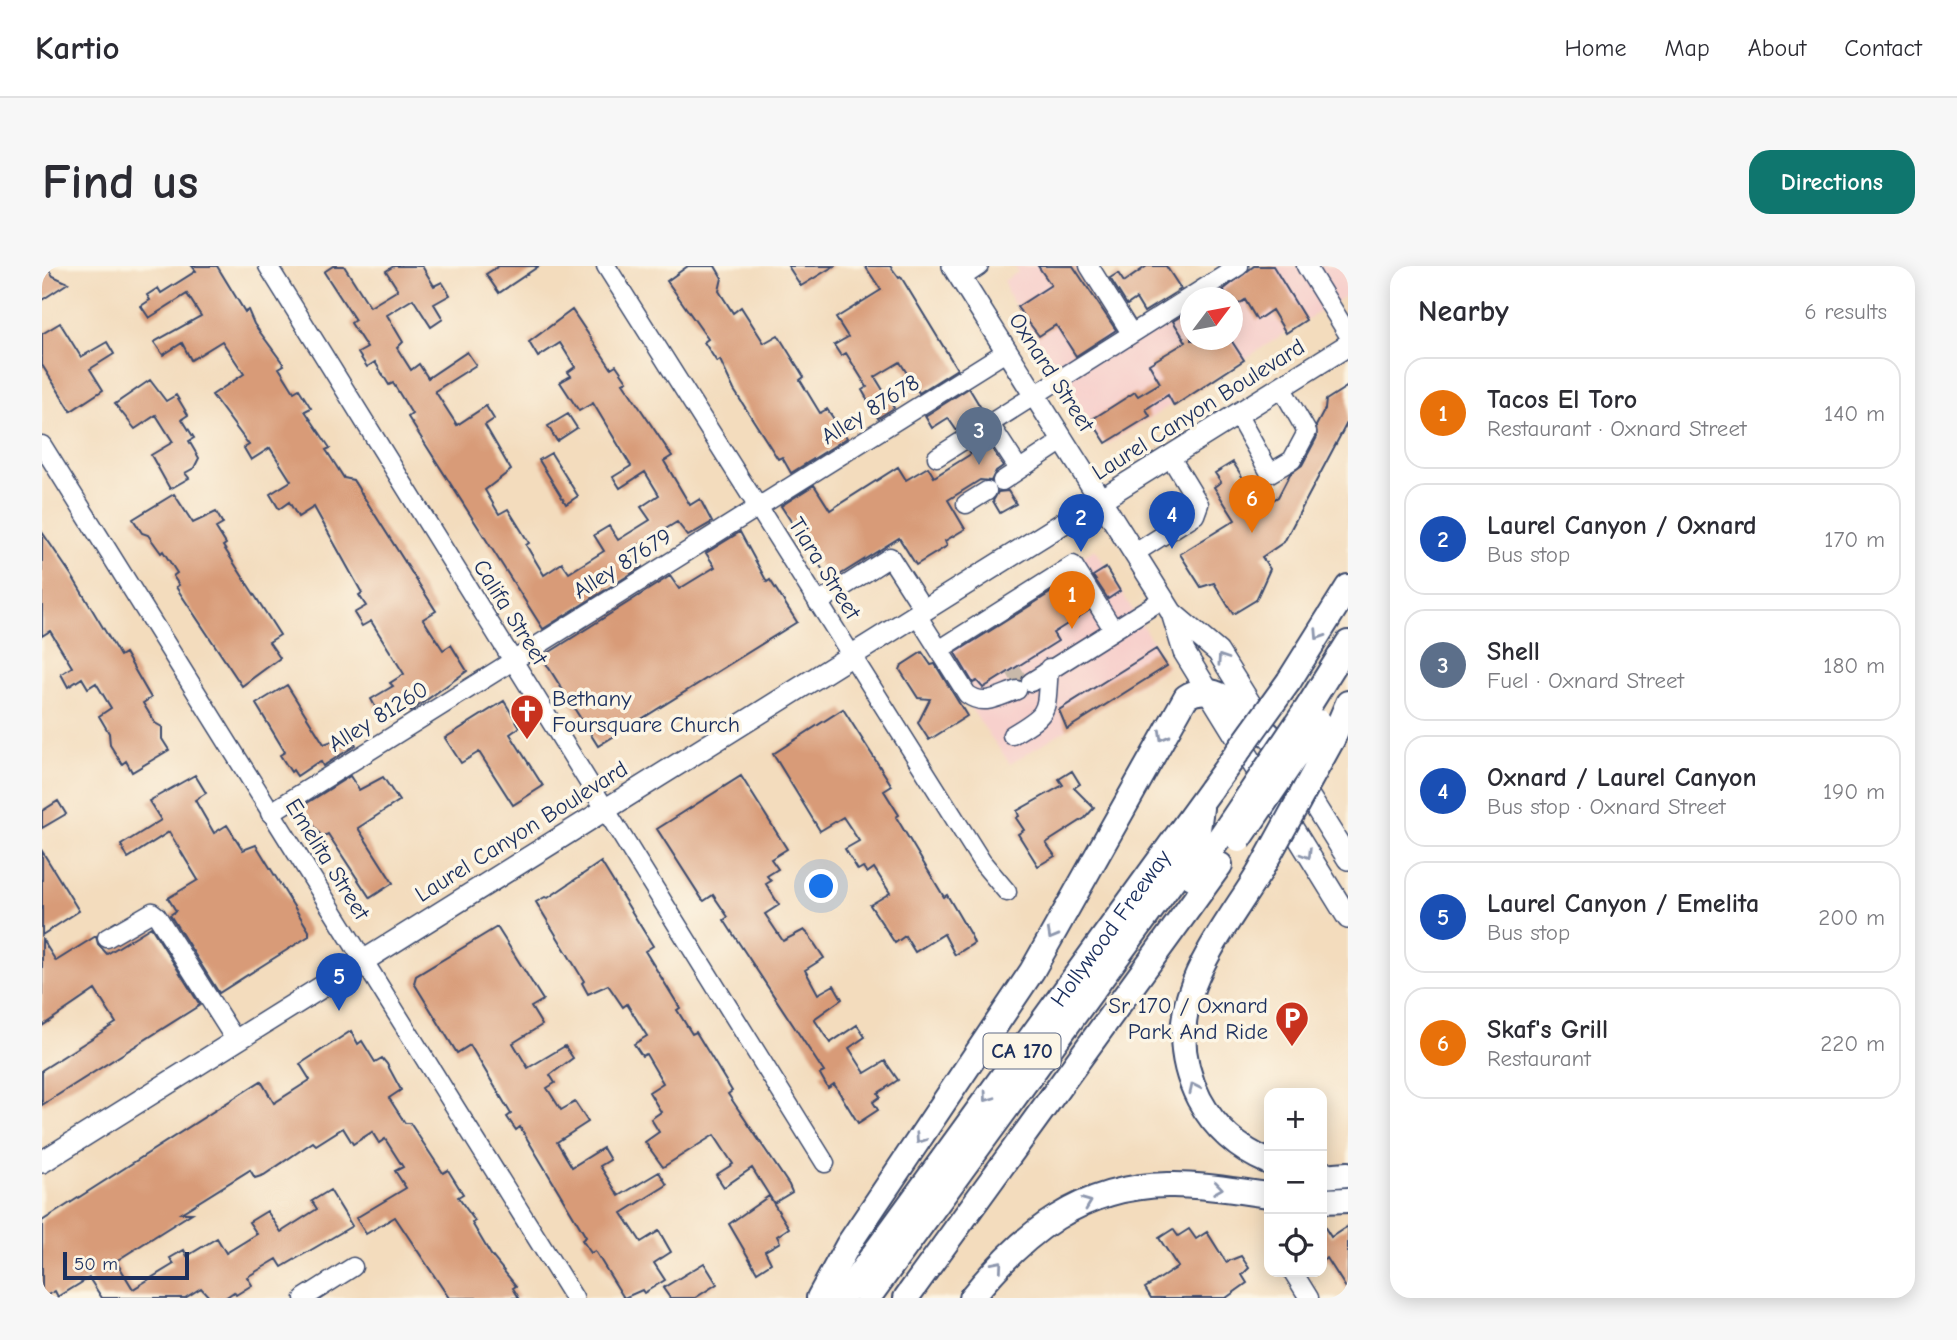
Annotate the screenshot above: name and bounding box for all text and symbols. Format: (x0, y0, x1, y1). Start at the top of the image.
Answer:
text: Kartio (35, 29, 120, 67)
text: Home (1565, 34, 1626, 62)
text: Map (1664, 34, 1710, 62)
text: About (1748, 34, 1806, 62)
text: Contact (1844, 34, 1922, 62)
button: Directions (1749, 150, 1915, 214)
text: Find us (42, 154, 198, 210)
north arrow (1180, 287, 1243, 350)
text: Nearby (1418, 294, 1509, 329)
text: 6 results (1804, 298, 1887, 325)
street label: Oxnard Street (1003, 308, 1101, 438)
street label: Laurel Canyon Boulevard (1087, 333, 1309, 486)
street label: Alley 87678 (816, 369, 924, 450)
text: Tacos El Toro (1487, 385, 1637, 415)
text: 1 (1438, 400, 1448, 427)
text: 140 m (1824, 400, 1885, 427)
pin: 3 (956, 407, 1002, 465)
text: Restaurant · Oxnard Street (1487, 415, 1747, 442)
pin: 6 (1229, 475, 1275, 533)
pin: 4 (1149, 491, 1195, 549)
pin: 2 (1058, 494, 1104, 552)
text: Laurel Canyon / Oxnard (1487, 511, 1757, 541)
street label: Tiara Street (783, 512, 867, 625)
street label: Alley 87679 (568, 523, 676, 604)
text: 2 (1437, 526, 1449, 553)
text: 170 m (1824, 526, 1885, 553)
text: Bus stop (1487, 541, 1570, 568)
street label: Califa Street (467, 554, 554, 671)
pin: 1 (1049, 571, 1095, 629)
one-way arrow (1314, 627, 1327, 640)
text: Shell (1487, 637, 1540, 667)
text: 3 (1437, 652, 1449, 679)
text: 180 m (1823, 652, 1885, 679)
one-way arrow (1218, 654, 1231, 667)
text: Fuel · Oxnard Street (1487, 667, 1684, 694)
street label: Alley 81260 (323, 675, 433, 758)
place label: Bethany Foursquare Church (552, 685, 740, 738)
church icon: Bethany Foursquare Church (508, 692, 546, 741)
one-way arrow (1158, 729, 1171, 742)
street label: Laurel Canyon Boulevard (410, 755, 632, 908)
text: Oxnard / Laurel Canyon (1487, 763, 1757, 793)
text: 4 (1438, 778, 1448, 805)
text: 190 m (1823, 778, 1885, 805)
text: Bus stop · Oxnard Street (1487, 793, 1726, 820)
street label: Emelita Street (280, 794, 376, 926)
street label: Hollywood Freeway (1045, 844, 1177, 1012)
one-way arrow (1299, 847, 1312, 860)
your location (804, 869, 838, 903)
text: Laurel Canyon / Emelita (1487, 889, 1759, 919)
text: 5 (1437, 904, 1449, 931)
text: 200 m (1818, 904, 1885, 931)
text: Bus stop (1487, 919, 1570, 946)
one-way arrow (1047, 928, 1060, 940)
pin: 5 (316, 953, 362, 1011)
place label: Sr 170 / Oxnard Park And Ride (1108, 992, 1268, 1045)
parking icon: Sr 170 / Oxnard Park And Ride (1273, 999, 1311, 1048)
text: Skaf's Grill (1487, 1015, 1608, 1045)
text: 6 (1437, 1030, 1449, 1057)
text: 220 m (1820, 1030, 1885, 1057)
road number: CA 170 (984, 1034, 1060, 1068)
text: Restaurant (1487, 1045, 1591, 1072)
one-way arrow (1188, 1083, 1202, 1095)
map controls (1264, 1088, 1327, 1277)
button: + (1264, 1088, 1327, 1151)
one-way arrow (984, 1089, 997, 1102)
one-way arrow (915, 1132, 928, 1145)
button: − (1264, 1151, 1327, 1214)
one-way arrow (1212, 1181, 1224, 1196)
one-way arrow (1080, 1197, 1092, 1211)
button: locate (1264, 1214, 1327, 1277)
scale bar (63, 1249, 189, 1281)
text: 50 m (74, 1253, 118, 1275)
one-way arrow (990, 1261, 1002, 1274)

